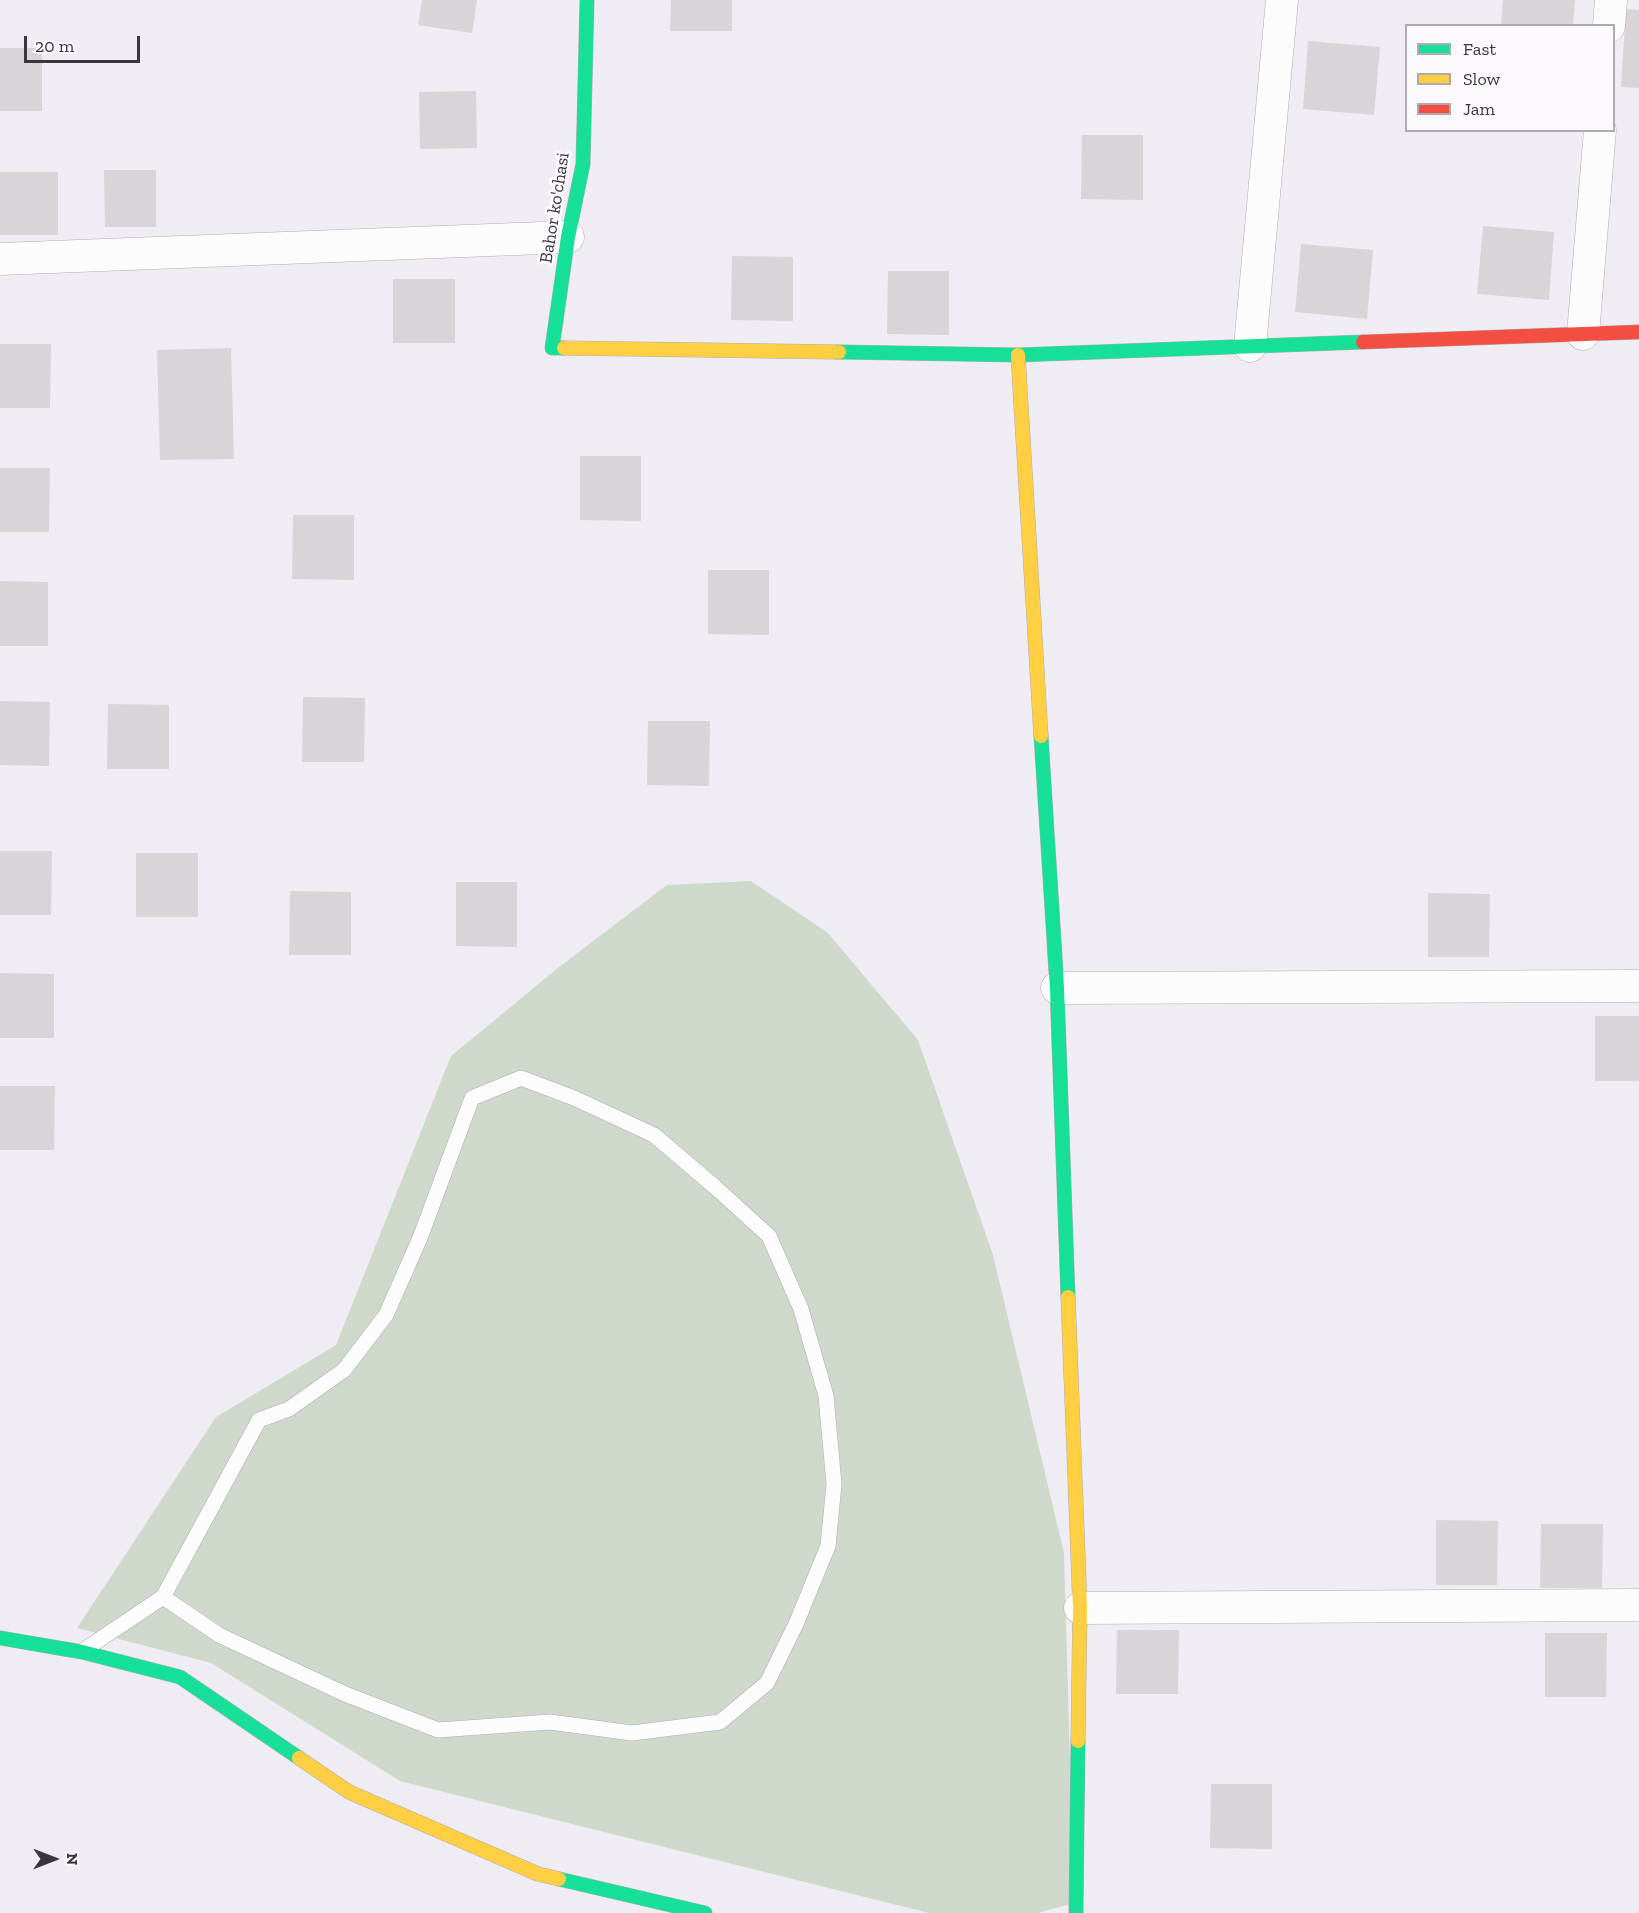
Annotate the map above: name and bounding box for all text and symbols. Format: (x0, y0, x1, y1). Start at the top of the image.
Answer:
scale bar (27, 24, 142, 62)
legend (1405, 24, 1615, 132)
text: 20 m (35, 35, 74, 57)
text: Fast (1463, 38, 1496, 60)
text: Slow (1463, 68, 1500, 90)
text: Jam (1463, 98, 1495, 120)
street label: Bahor ko'chasi (536, 151, 574, 265)
north arrow (24, 1829, 84, 1889)
text: N (63, 1853, 82, 1865)

